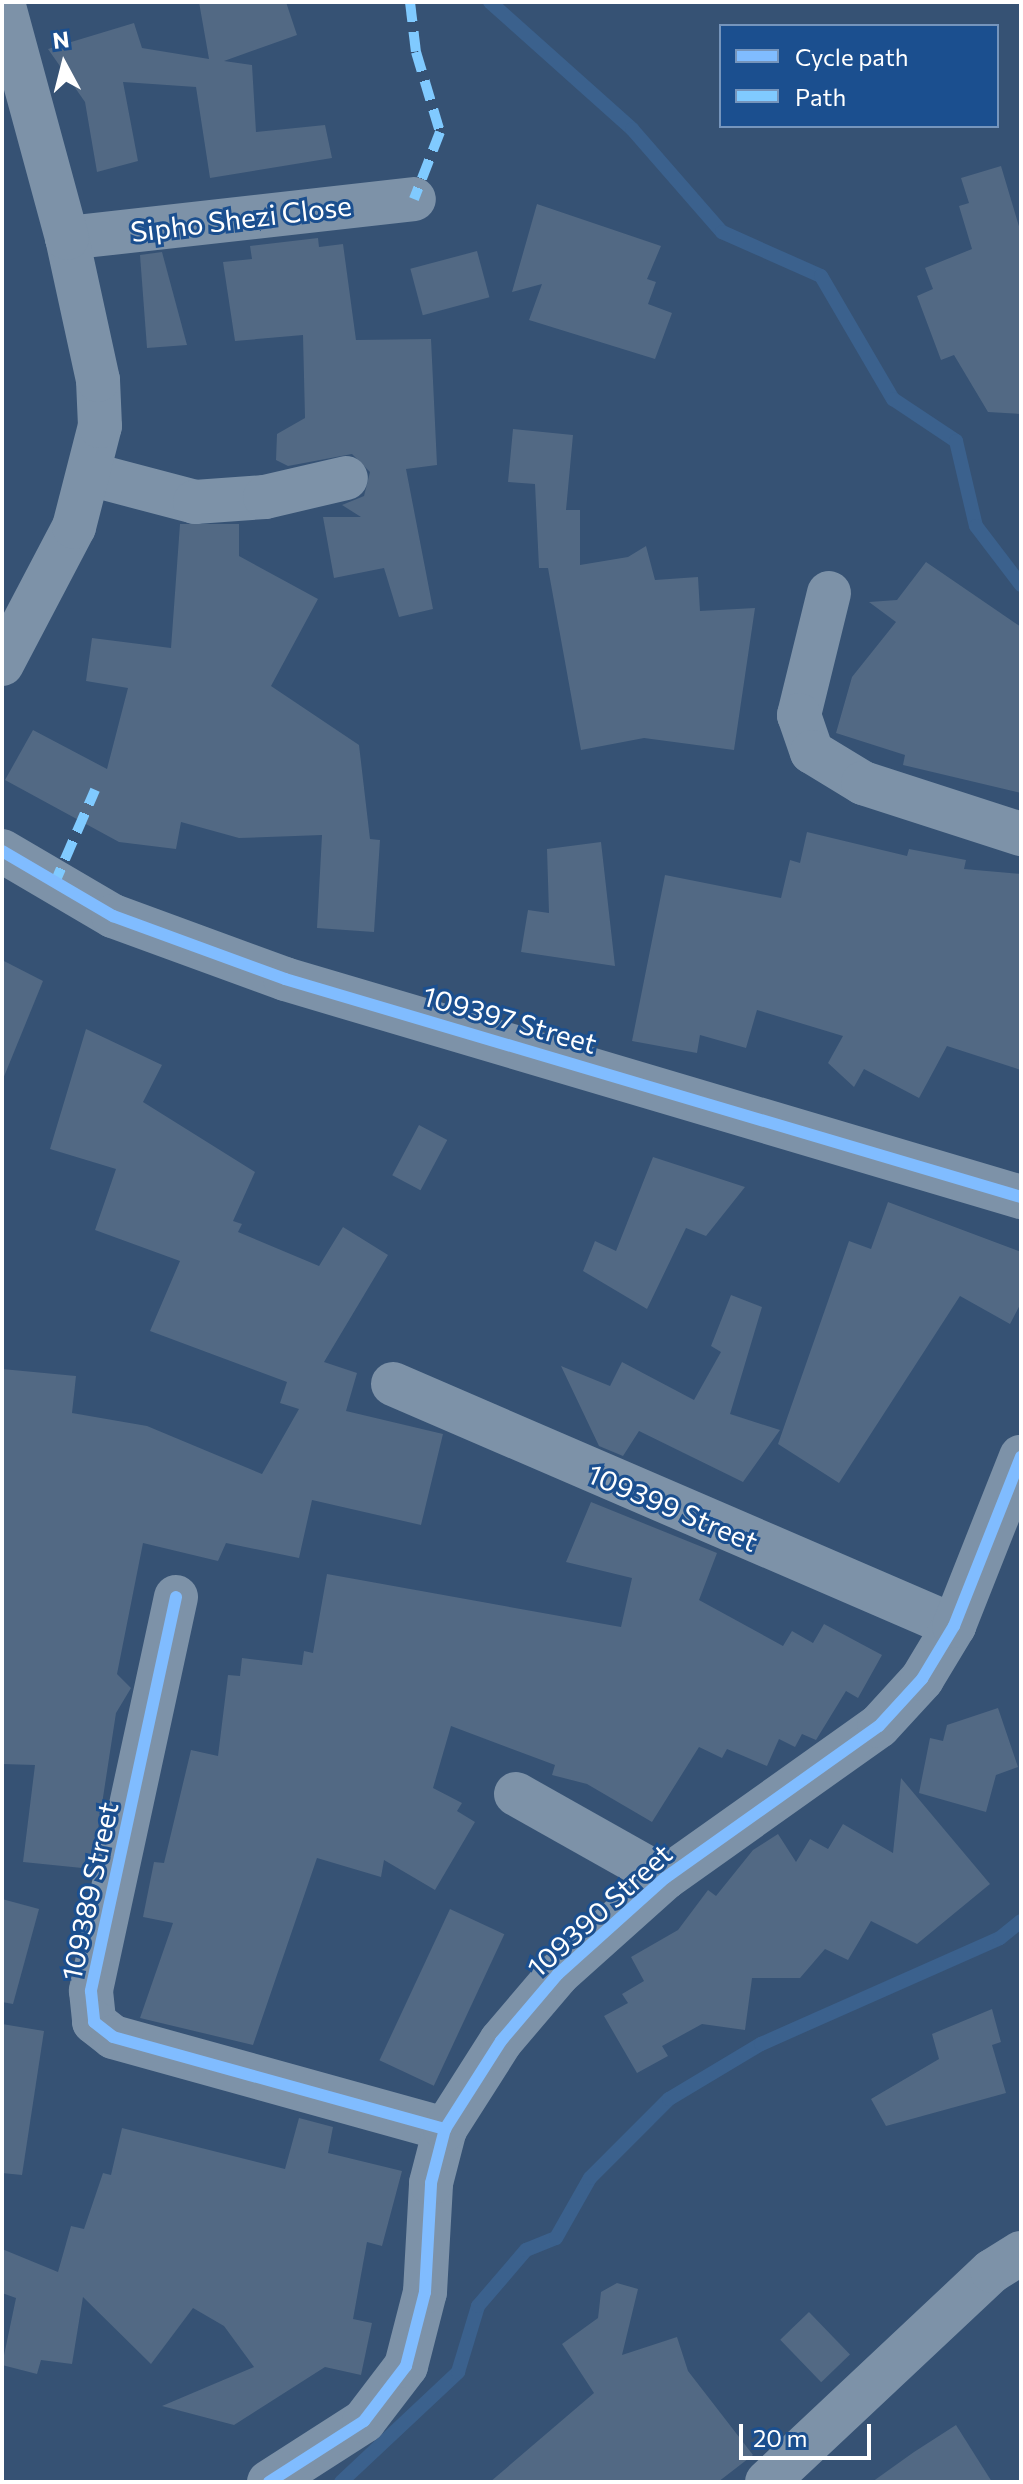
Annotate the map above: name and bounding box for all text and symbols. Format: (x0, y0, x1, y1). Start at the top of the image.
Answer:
north arrow (24, 24, 104, 104)
legend (719, 24, 999, 128)
text: N (51, 25, 71, 54)
text: Cycle path (795, 42, 909, 71)
text: Path (795, 82, 846, 111)
street label: Sipho Shezi Close (129, 188, 353, 248)
street label: 109397 Street (419, 978, 601, 1060)
street label: 109399 Street (583, 1456, 763, 1558)
street label: 109389 Street (54, 1799, 124, 1983)
street label: 109390 Street (520, 1836, 678, 1984)
scale bar (743, 2408, 875, 2458)
text: 20 m (753, 2423, 807, 2452)

